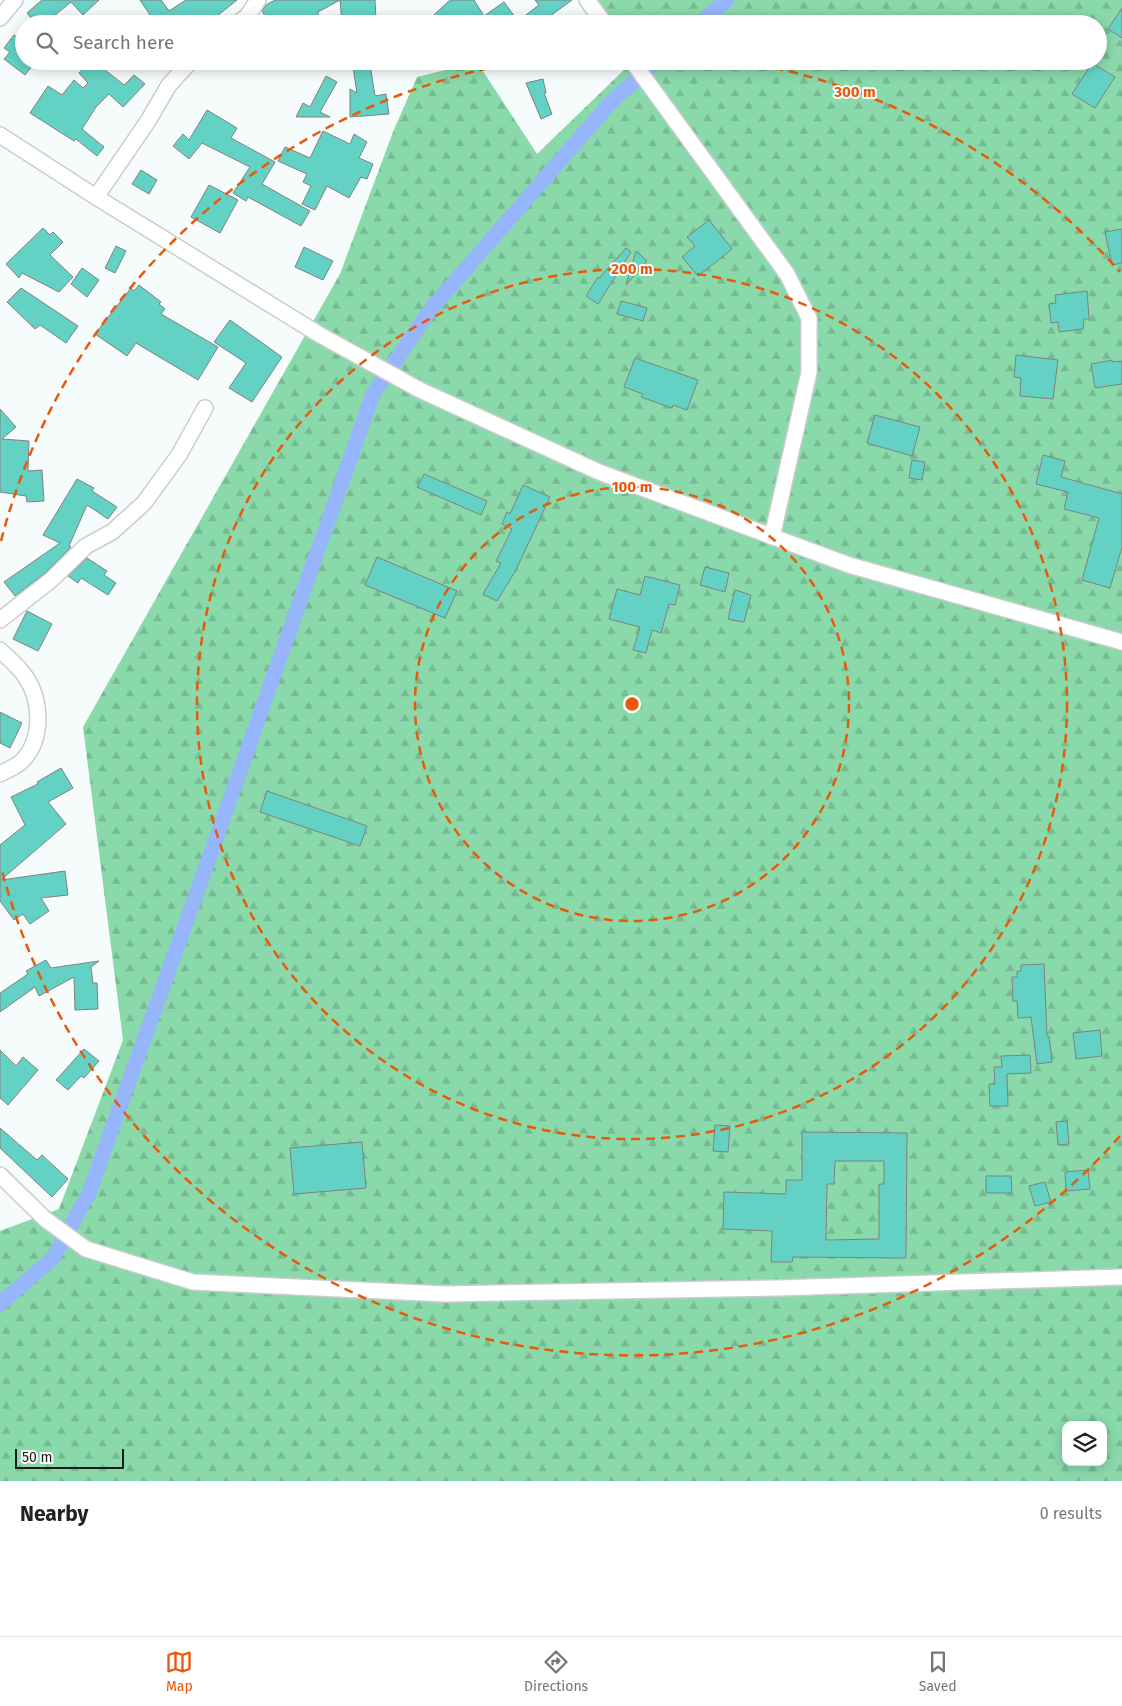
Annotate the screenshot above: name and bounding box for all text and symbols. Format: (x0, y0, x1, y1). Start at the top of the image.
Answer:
search box (15, 15, 1107, 70)
icon: search (33, 29, 61, 57)
text: Search here (73, 31, 174, 54)
text: 300 m (833, 83, 876, 101)
text: 200 m (611, 260, 653, 278)
text: 100 m (612, 478, 652, 496)
centre of rings (623, 695, 641, 713)
map controls (1062, 1421, 1107, 1466)
button: layers (1062, 1421, 1107, 1466)
scale bar (15, 1446, 124, 1469)
text: 50 m (22, 1449, 53, 1466)
text: Nearby (20, 1501, 88, 1527)
text: 0 results (1040, 1504, 1102, 1523)
tab: Map (165, 1648, 193, 1695)
tab: Directions (524, 1648, 588, 1695)
tab: Saved (919, 1648, 957, 1695)

